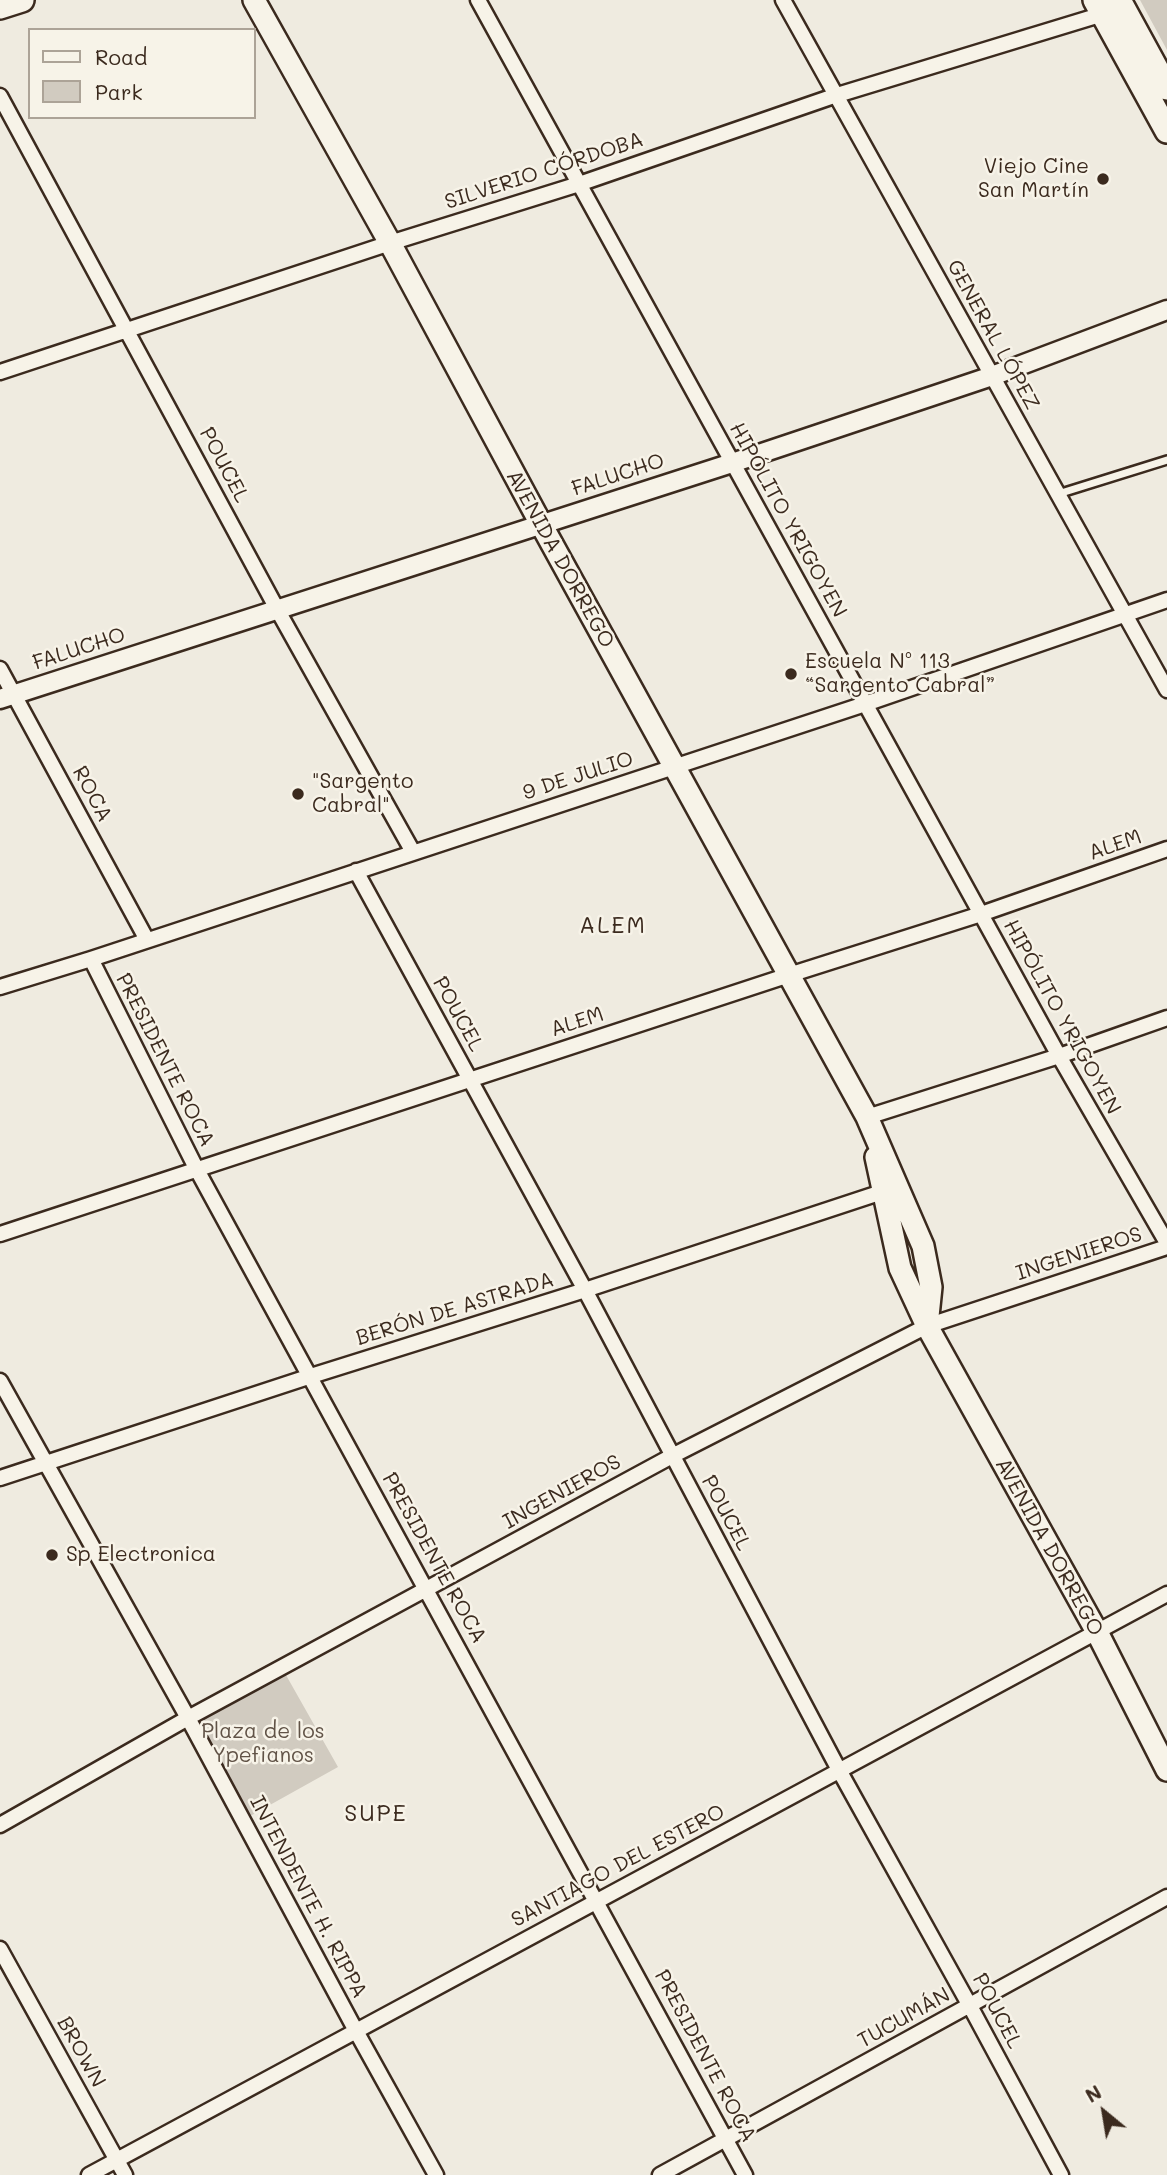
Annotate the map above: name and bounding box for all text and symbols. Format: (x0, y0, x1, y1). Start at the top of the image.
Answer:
legend (28, 28, 256, 119)
text: Road (95, 43, 147, 70)
text: Park (95, 78, 143, 105)
street label: SILVERIO CÓRDOBA (442, 127, 646, 215)
place label: Viejo Cine San Martín (978, 154, 1089, 204)
marker: Viejo Cine San Martín (1095, 171, 1111, 187)
street label: GENERAL LÓPEZ (941, 256, 1045, 414)
street label: HIPÓLITO YRIGOYEN (724, 418, 852, 622)
street label: POUCEL (194, 423, 254, 507)
street label: FALUCHO (569, 448, 667, 502)
street label: AVENIDA DORREGO (501, 466, 619, 652)
street label: FALUCHO (30, 622, 128, 676)
place label: Escuela Nº 113 “Sargento Cabral” (805, 649, 995, 699)
marker: Escuela Nº 113 “Sargento Cabral” (783, 666, 799, 682)
street label: 9 DE JULIO (520, 746, 636, 806)
street label: ROCA (67, 762, 117, 826)
place label: "Sargento Cabral" (312, 769, 413, 819)
marker: "Sargento Cabral" (290, 786, 306, 802)
street label: ALEM (1085, 824, 1145, 866)
district label: ALEM (580, 912, 646, 940)
street label: HIPÓLITO YRIGOYEN (998, 915, 1126, 1119)
street label: PRESIDENTE ROCA (110, 969, 220, 1151)
street label: POUCEL (427, 972, 489, 1056)
street label: ALEM (547, 1002, 607, 1042)
street label: INGENIEROS (1013, 1222, 1145, 1286)
street label: BERÓN DE ASTRADA (353, 1267, 557, 1351)
street label: INGENIEROS (499, 1449, 625, 1535)
street label: AVENIDA DORREGO (990, 1454, 1108, 1640)
street label: PRESIDENTE ROCA (377, 1468, 491, 1648)
street label: POUCEL (696, 1471, 756, 1555)
place label: Sp Electronica (66, 1542, 216, 1568)
marker: Sp Electronica (44, 1547, 60, 1563)
park label: Plaza de los Ypefianos (201, 1719, 325, 1769)
street label: INTENDENTE H. RIPPA (244, 1792, 372, 2002)
street label: SANTIAGO DEL ESTERO (507, 1799, 729, 1933)
district label: SUPE (345, 1800, 407, 1828)
street label: PRESIDENTE ROCA (649, 1966, 761, 2146)
street label: POUCEL (967, 1969, 1027, 2053)
street label: TUCUMÁN (854, 1982, 954, 2054)
street label: BROWN (51, 2012, 111, 2092)
north arrow (1069, 2077, 1139, 2147)
text: N (1081, 2079, 1106, 2108)

